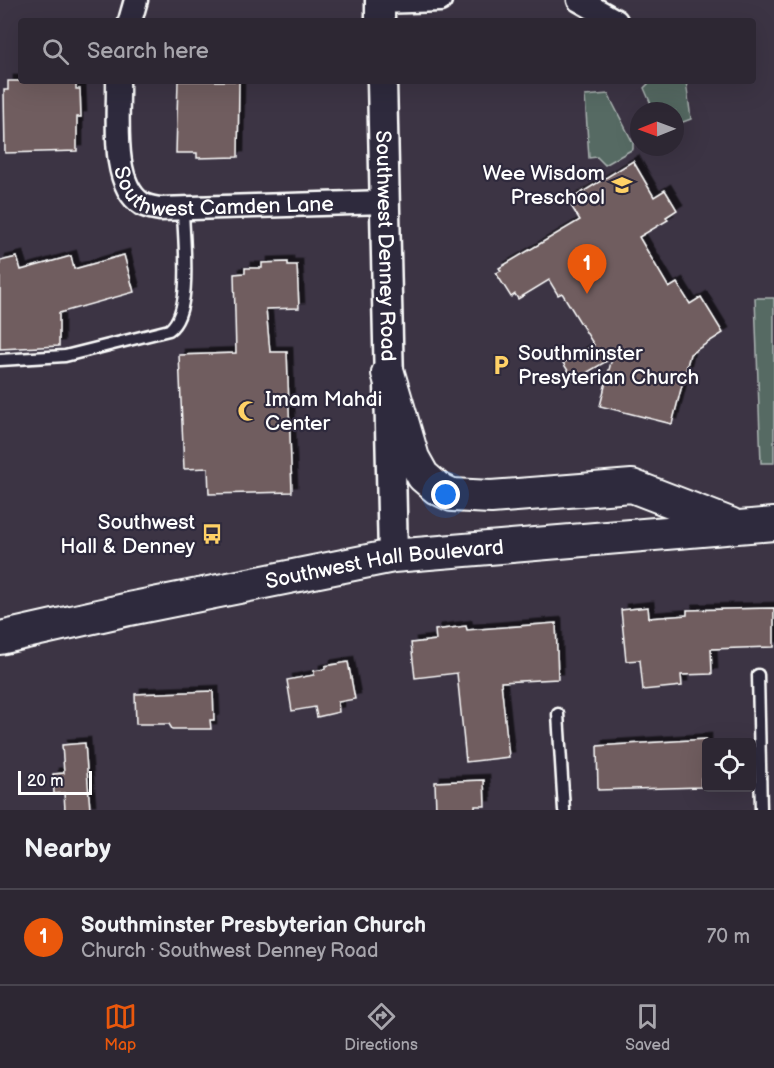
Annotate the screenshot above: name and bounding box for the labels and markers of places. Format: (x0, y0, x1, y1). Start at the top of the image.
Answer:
place label: Wee Wisdom Preschool (483, 161, 605, 210)
school or university icon: Wee Wisdom Preschool (610, 173, 634, 197)
pin: 1 (568, 244, 606, 294)
place label: Southminster Presyterian Church (518, 341, 699, 390)
parking icon: Southminster Presyterian Church (489, 353, 513, 377)
place label: Imam Mahdi Center (265, 387, 382, 436)
mosque icon: Imam Mahdi Center (236, 399, 260, 423)
place label: Southwest Hall & Denney (60, 510, 196, 559)
bus stop icon: Southwest Hall & Denney (200, 522, 224, 546)

